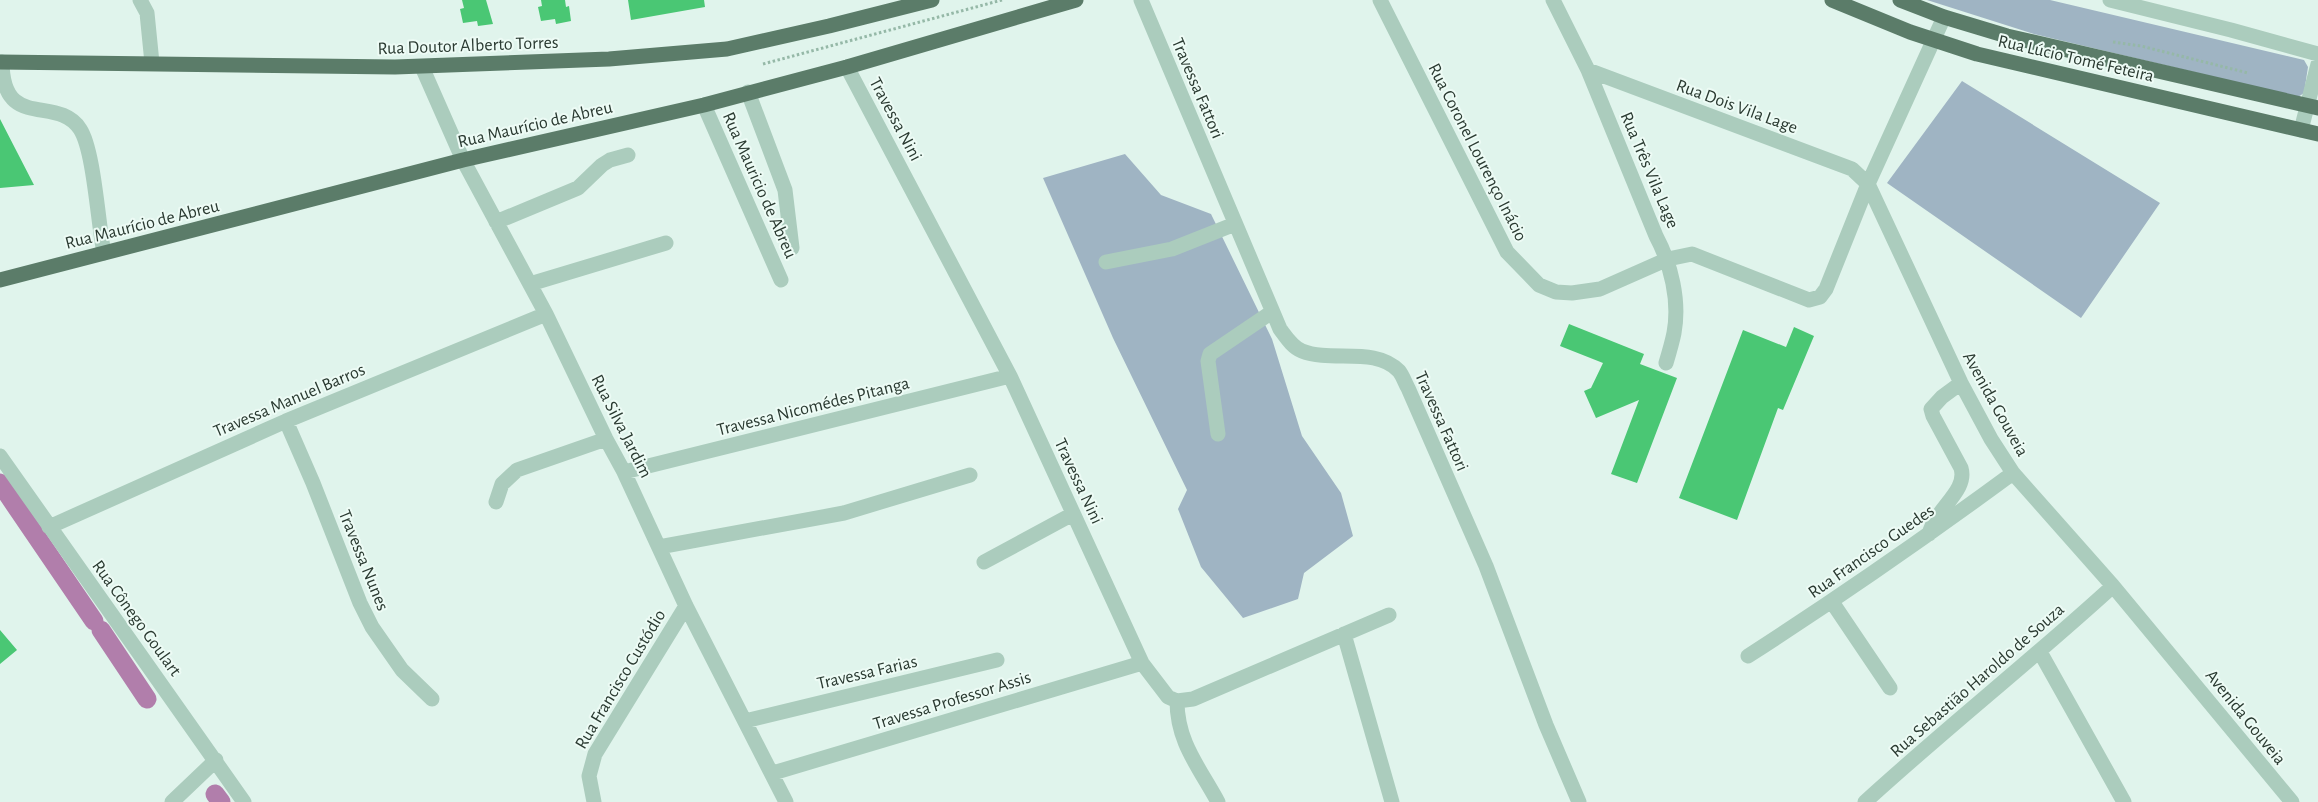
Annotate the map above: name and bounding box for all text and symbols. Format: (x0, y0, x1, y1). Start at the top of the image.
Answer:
street label: Rua Lúcio Tomé Feteira (1996, 32, 2155, 86)
street label: Rua Doutor Alberto Torres (377, 34, 559, 58)
street label: Travessa Fattori (1168, 35, 1226, 141)
street label: Rua Coronel Lourenço Inácio (1424, 61, 1530, 244)
street label: Travessa Nini (866, 75, 925, 164)
street label: Rua Dois Vila Lage (1674, 77, 1800, 137)
street label: Rua Maurício de Abreu (456, 98, 614, 152)
street label: Rua Mauricio de Abreu (719, 110, 799, 261)
street label: Rua Três Vila Lage (1616, 110, 1682, 231)
street label: Rua Maurício de Abreu (63, 197, 221, 253)
street label: Avenida Gouveia (1959, 349, 2031, 460)
street label: Travessa Manuel Barros (211, 361, 368, 441)
street label: Travessa Fattori (1411, 369, 1471, 474)
street label: Rua Silva Jardim (587, 372, 655, 481)
street label: Travessa Nicomédes Pitanga (715, 374, 911, 440)
street label: Travessa Nini (1051, 436, 1106, 527)
street label: Rua Francisco Guedes (1805, 502, 1938, 602)
street label: Travessa Nunes (335, 507, 391, 613)
street label: Rua Cônego Goulart (88, 557, 184, 680)
street label: Rua Sebastião Haroldo de Souza (1887, 601, 2068, 761)
street label: Rua Francisco Custódio (572, 607, 670, 752)
street label: Travessa Farias (815, 653, 919, 693)
street label: Avenida Gouveia (2202, 667, 2289, 769)
street label: Travessa Professor Assis (871, 668, 1033, 734)

